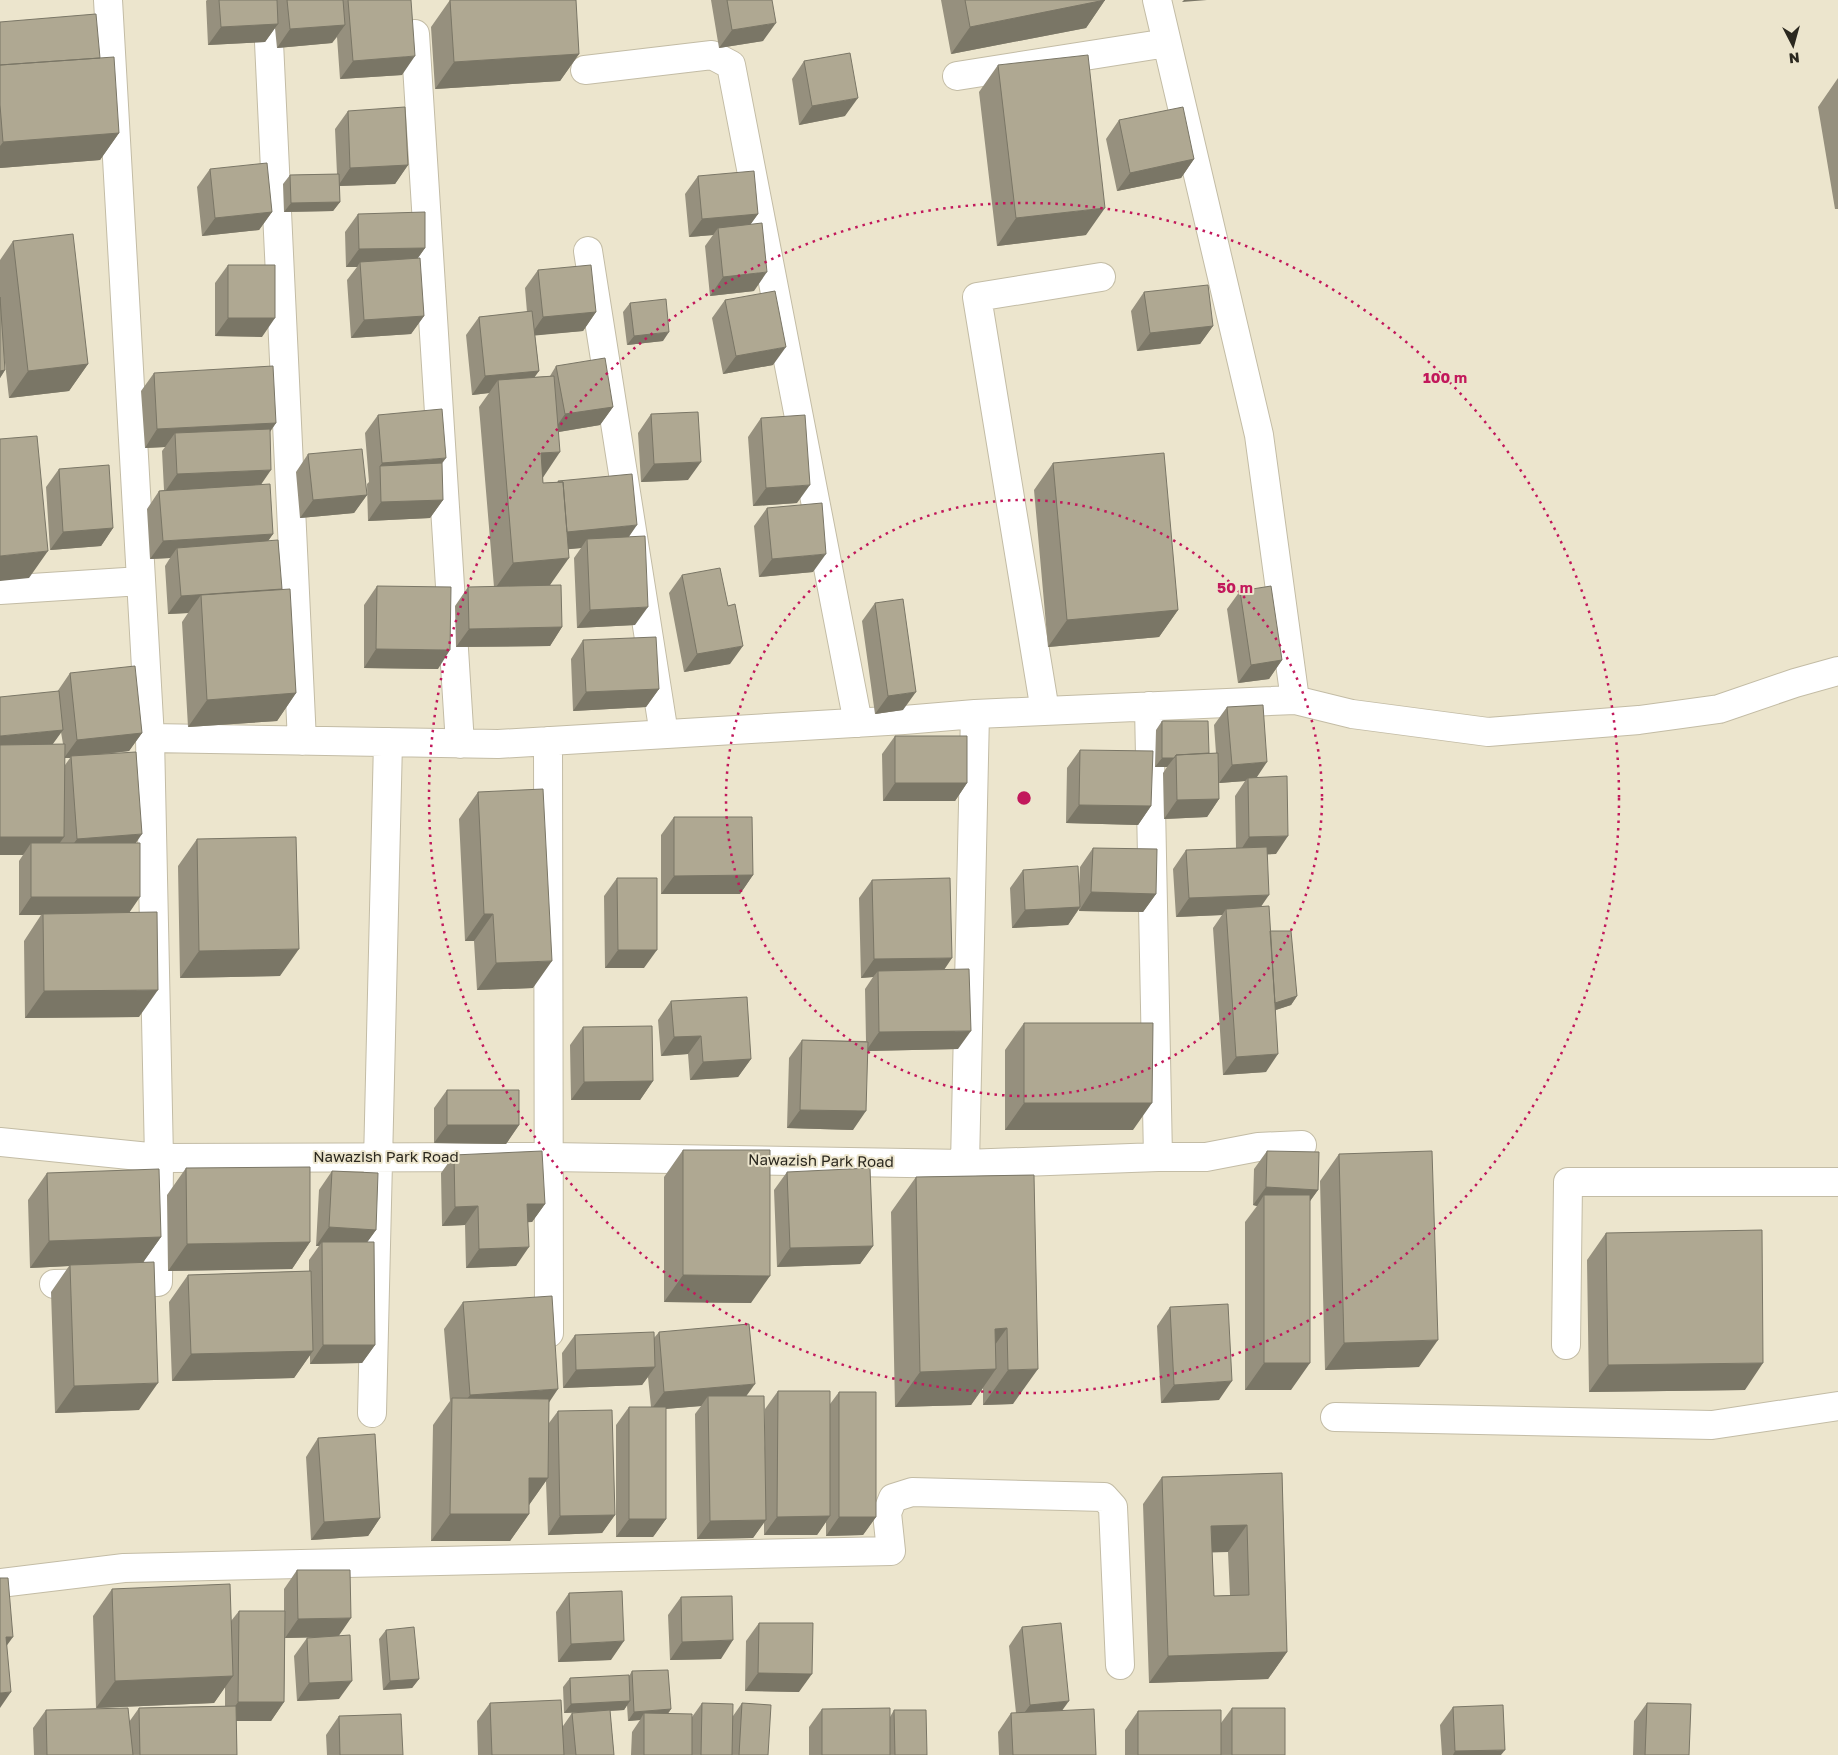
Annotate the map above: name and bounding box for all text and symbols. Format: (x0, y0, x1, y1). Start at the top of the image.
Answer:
north arrow (1768, 20, 1818, 70)
text: N (1788, 49, 1801, 67)
text: 100 m (1423, 368, 1467, 386)
text: 50 m (1217, 578, 1253, 596)
centre of rings (1015, 789, 1033, 807)
street label: Nawazish Park Road (313, 1147, 459, 1165)
street label: Nawazish Park Road (748, 1150, 894, 1170)

